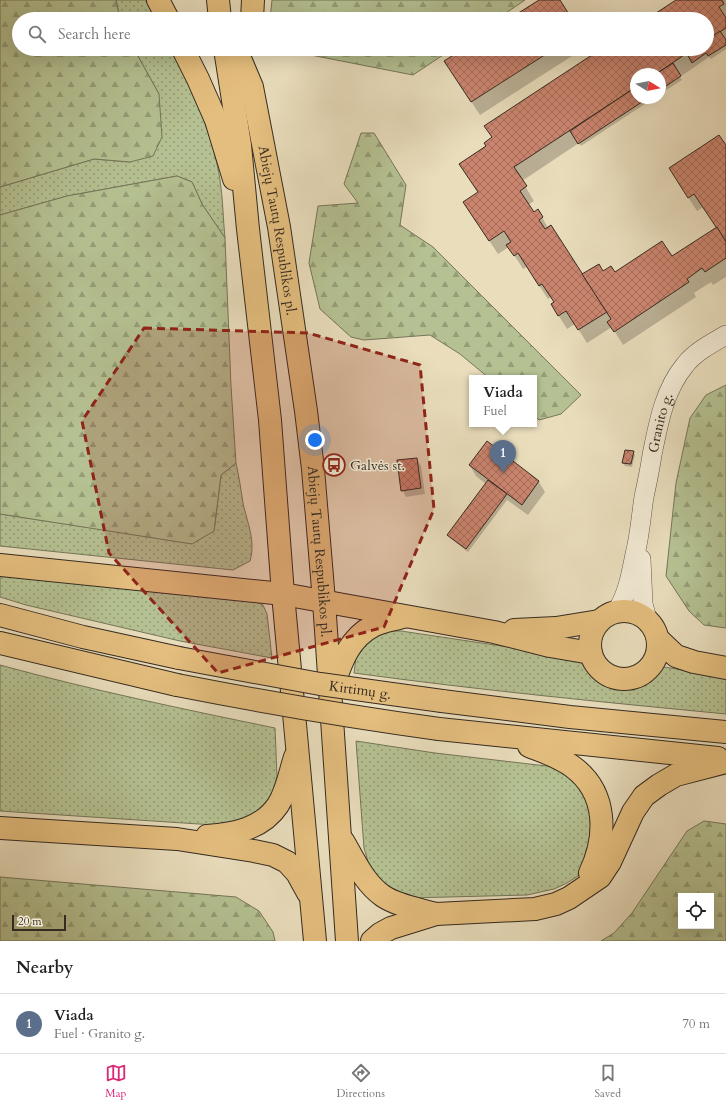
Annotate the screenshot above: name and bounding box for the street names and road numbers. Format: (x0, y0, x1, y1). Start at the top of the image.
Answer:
street label: Abiejų Tautų Respublikos pl. (254, 144, 301, 317)
street label: Granito g. (643, 390, 677, 454)
street label: Abiejų Tautų Respublikos pl. (303, 465, 336, 638)
street label: Kirtimų g. (328, 676, 393, 703)

